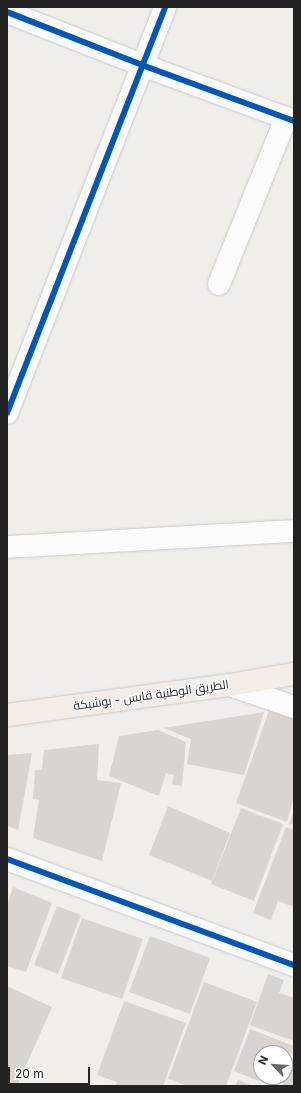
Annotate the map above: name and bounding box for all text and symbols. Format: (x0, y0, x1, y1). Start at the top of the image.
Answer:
street label: الطريق الوطنية قابس - بوشبكة (72, 677, 230, 713)
north arrow (253, 1045, 293, 1085)
text: N (255, 1054, 271, 1067)
scale bar (10, 1059, 92, 1085)
text: 20 m (15, 1066, 44, 1081)

